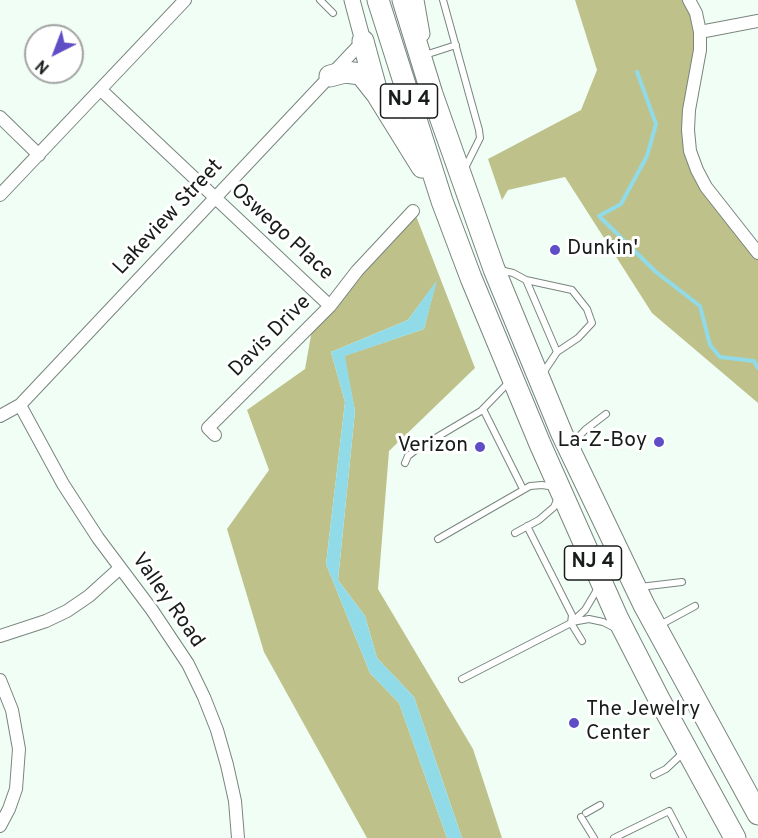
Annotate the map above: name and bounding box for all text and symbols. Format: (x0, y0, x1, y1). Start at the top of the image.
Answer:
north arrow (24, 24, 84, 84)
text: N (32, 55, 54, 77)
road number: NJ 4 (380, 84, 438, 118)
street label: Lakeview Street (109, 155, 229, 281)
street label: Oswego Place (224, 179, 338, 287)
place label: Dunkin' (567, 237, 638, 263)
marker: Dunkin' (548, 243, 562, 257)
street label: Davis Drive (225, 291, 317, 383)
place label: La-Z-Boy (558, 429, 647, 455)
place label: Verizon (398, 434, 468, 460)
marker: La-Z-Boy (652, 435, 666, 449)
marker: Verizon (473, 440, 487, 454)
road number: NJ 4 (564, 546, 622, 580)
street label: Valley Road (125, 549, 209, 653)
place label: The Jewelry Center (586, 698, 700, 748)
marker: The Jewelry Center (567, 716, 581, 730)

